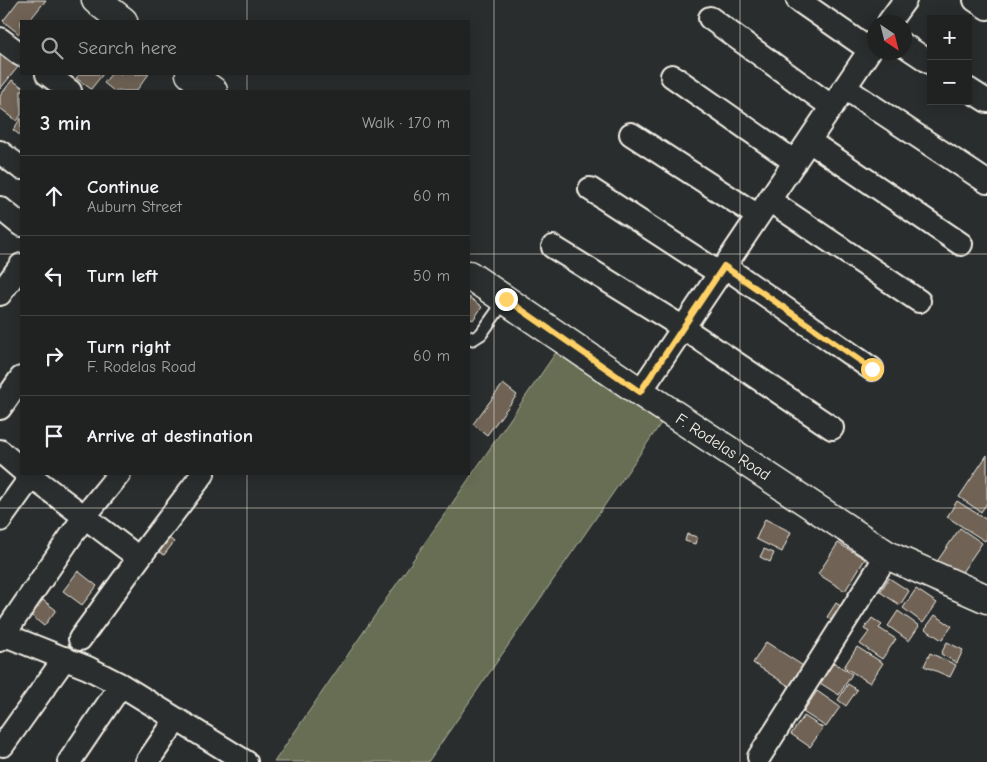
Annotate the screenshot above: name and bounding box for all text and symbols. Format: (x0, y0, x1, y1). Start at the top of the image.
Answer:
north arrow (867, 15, 912, 60)
map controls (927, 15, 972, 105)
button: + (927, 15, 972, 60)
search box (20, 20, 470, 75)
icon: search (38, 34, 66, 62)
text: Search here (78, 37, 177, 59)
button: − (927, 60, 972, 105)
text: 3 min (40, 111, 91, 135)
text: Walk · 170 m (362, 114, 450, 132)
text: Continue (87, 176, 159, 198)
icon: ahead (40, 182, 68, 210)
text: 60 m (413, 187, 450, 205)
text: Auburn Street (87, 198, 182, 216)
icon: left (40, 262, 68, 290)
text: Turn left (87, 265, 158, 287)
text: 50 m (413, 267, 450, 285)
route end (495, 288, 518, 311)
text: Turn right (87, 336, 171, 358)
icon: right (40, 342, 68, 370)
text: 60 m (413, 347, 450, 365)
text: F. Rodelas Road (87, 358, 196, 376)
route start (861, 358, 884, 381)
street label: F. Rodelas Road (672, 410, 774, 484)
icon: arrive (40, 422, 68, 450)
text: Arrive at destination (87, 425, 253, 447)

